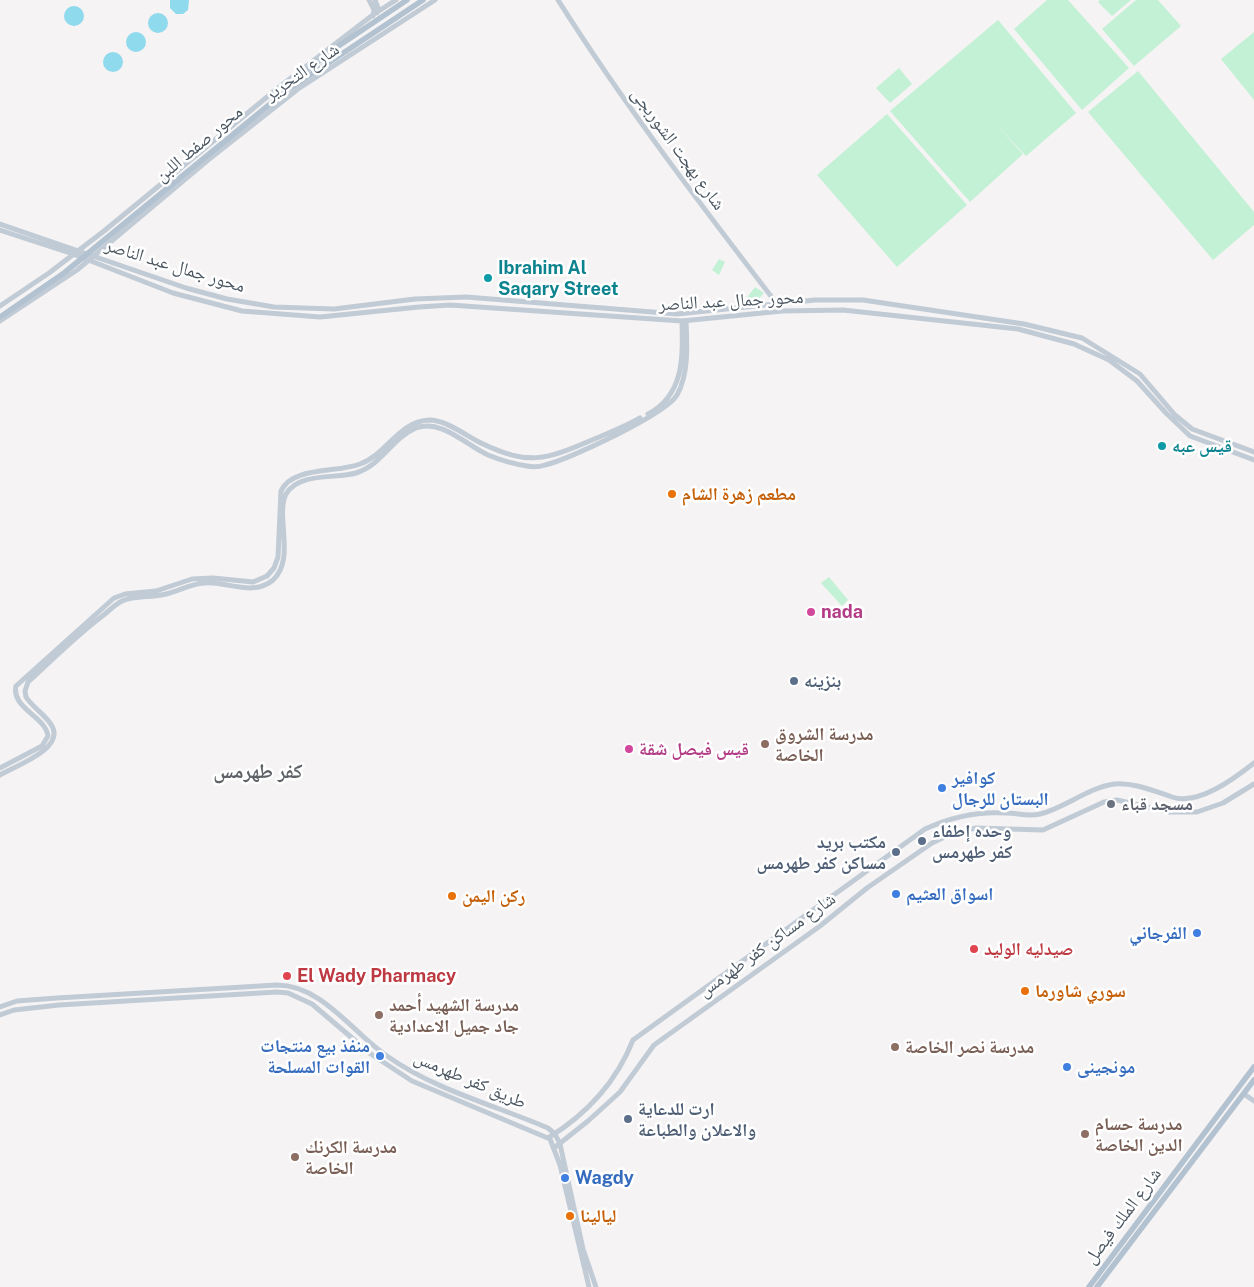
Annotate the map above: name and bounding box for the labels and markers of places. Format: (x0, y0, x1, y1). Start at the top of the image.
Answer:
place label: Ibrahim Al Saqary Street (498, 257, 619, 300)
marker: Ibrahim Al Saqary Street (482, 272, 494, 284)
place label: قيس عبه (1172, 435, 1232, 457)
marker: قيس عبه (1156, 440, 1168, 452)
place label: مطعم زهرة الشام (682, 483, 796, 505)
marker: مطعم زهرة الشام (666, 488, 678, 500)
place label: nada (821, 601, 863, 623)
marker: nada (805, 606, 817, 618)
place label: بنزينه (804, 670, 841, 692)
marker: بنزينه (788, 675, 800, 687)
place label: مدرسة الشروق الخاصة (775, 723, 873, 766)
place label: قيس فيصل شقة (639, 738, 749, 760)
marker: مدرسة الشروق الخاصة (759, 738, 771, 750)
marker: قيس فيصل شقة (623, 743, 635, 755)
place label: كوافير البستان للرجال (952, 767, 1049, 810)
marker: كوافير البستان للرجال (936, 782, 948, 794)
place label: مسجد قباء (1121, 793, 1193, 815)
marker: مسجد قباء (1105, 798, 1117, 810)
place label: وحده إطفاء كفر طهرمس (932, 820, 1013, 862)
place label: مكتب بريد مساكن كفر طهرمس (756, 831, 886, 874)
marker: وحده إطفاء كفر طهرمس (916, 835, 928, 847)
marker: مكتب بريد مساكن كفر طهرمس (890, 846, 902, 858)
place label: اسواق العثيم (906, 883, 993, 905)
place label: ركن اليمن (462, 885, 525, 907)
marker: اسواق العثيم (890, 888, 902, 900)
marker: ركن اليمن (446, 890, 458, 902)
place label: الفرجاني (1129, 922, 1187, 944)
marker: الفرجاني (1191, 927, 1203, 939)
place label: صيدليه الوليد (984, 938, 1073, 960)
marker: صيدليه الوليد (968, 943, 980, 955)
place label: El Wady Pharmacy (297, 965, 456, 987)
marker: El Wady Pharmacy (281, 970, 293, 982)
place label: سوري شاورما (1035, 980, 1126, 1002)
marker: سوري شاورما (1019, 985, 1031, 997)
place label: مدرسة الشهيد أحمد جاد جميل الاعدادية (389, 994, 519, 1036)
marker: مدرسة الشهيد أحمد جاد جميل الاعدادية (373, 1009, 385, 1021)
place label: منفذ بيع منتجات القوات المسلحة (260, 1035, 370, 1078)
place label: مدرسة نصر الخاصة (905, 1036, 1034, 1058)
marker: مدرسة نصر الخاصة (889, 1041, 901, 1053)
marker: منفذ بيع منتجات القوات المسلحة (374, 1050, 386, 1062)
place label: مونجينى (1077, 1056, 1135, 1078)
marker: مونجينى (1061, 1061, 1073, 1073)
place label: ارت للدعاية والاعلان والطباعة (638, 1098, 756, 1140)
marker: ارت للدعاية والاعلان والطباعة (622, 1113, 634, 1125)
place label: مدرسة حسام الدين الخاصة (1095, 1113, 1183, 1156)
marker: مدرسة حسام الدين الخاصة (1079, 1128, 1091, 1140)
place label: مدرسة الكرنك الخاصة (305, 1136, 397, 1178)
marker: مدرسة الكرنك الخاصة (289, 1151, 301, 1163)
place label: Wagdy (575, 1167, 634, 1189)
marker: Wagdy (559, 1172, 571, 1184)
place label: ليالينا (580, 1205, 616, 1227)
marker: ليالينا (564, 1210, 576, 1222)

